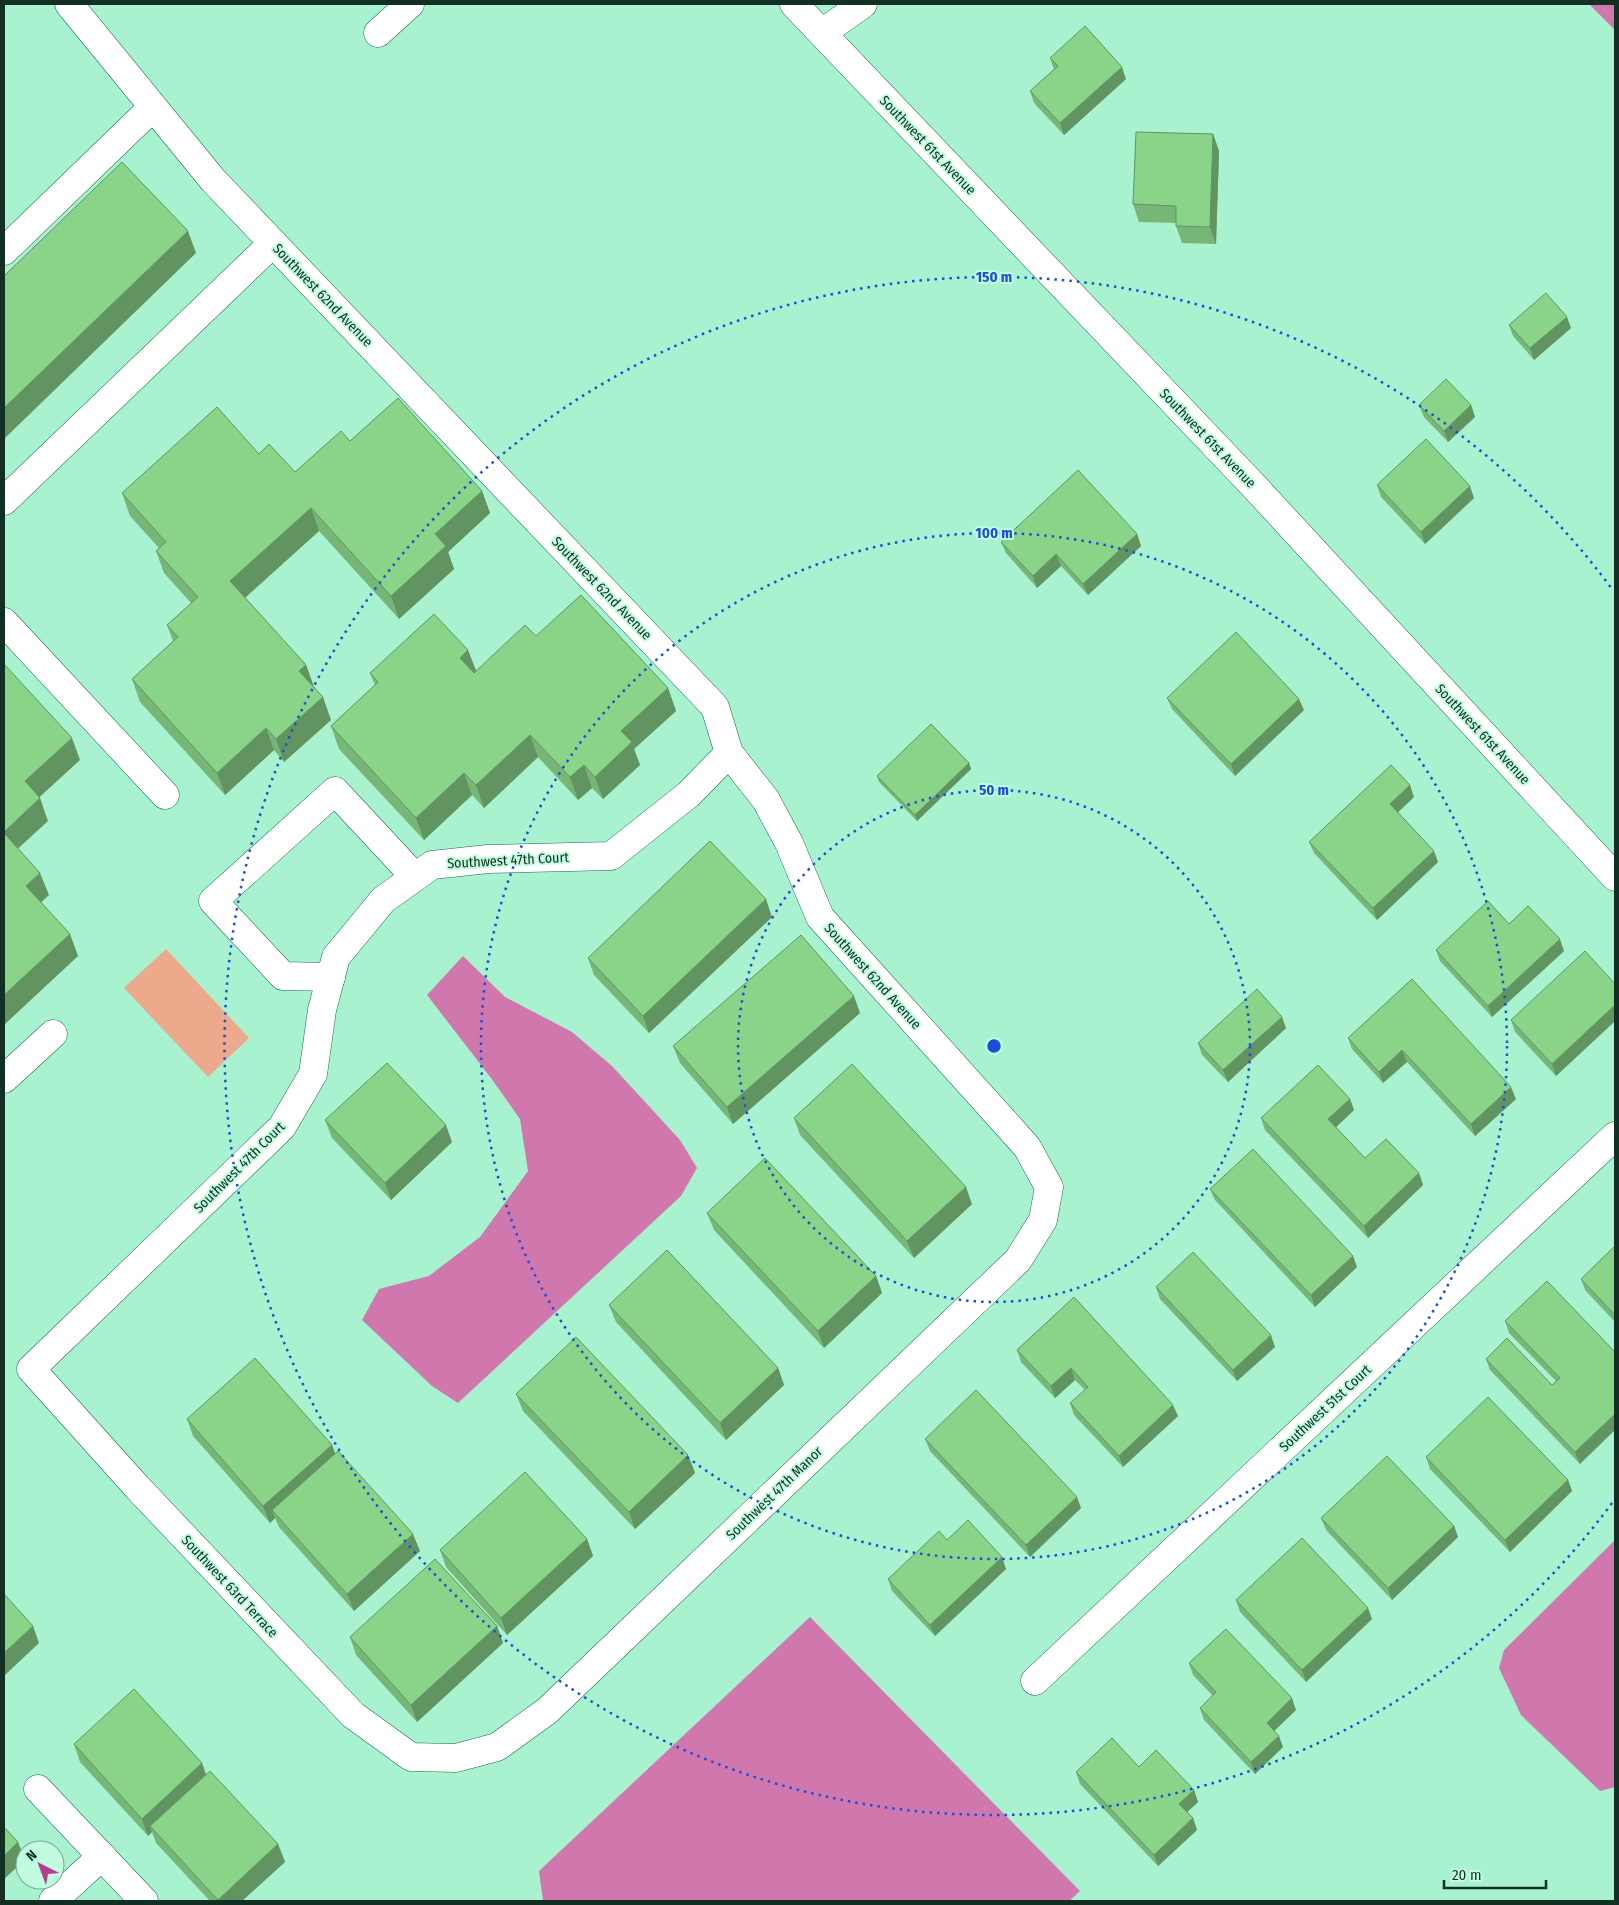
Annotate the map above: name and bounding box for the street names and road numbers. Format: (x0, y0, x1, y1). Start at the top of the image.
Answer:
street label: Southwest 61st Avenue (876, 92, 979, 198)
street label: Southwest 62nd Avenue (269, 240, 376, 350)
street label: Southwest 61st Avenue (1156, 385, 1259, 491)
street label: Southwest 62nd Avenue (548, 533, 655, 643)
street label: Southwest 61st Avenue (1432, 681, 1534, 788)
street label: Southwest 47th Court (447, 849, 570, 872)
street label: Southwest 62nd Avenue (821, 920, 925, 1033)
street label: Southwest 47th Court (190, 1118, 289, 1216)
street label: Southwest 51st Court (1276, 1361, 1375, 1455)
street label: Southwest 47th Manor (723, 1443, 826, 1544)
street label: Southwest 63rd Terrace (178, 1532, 281, 1641)

